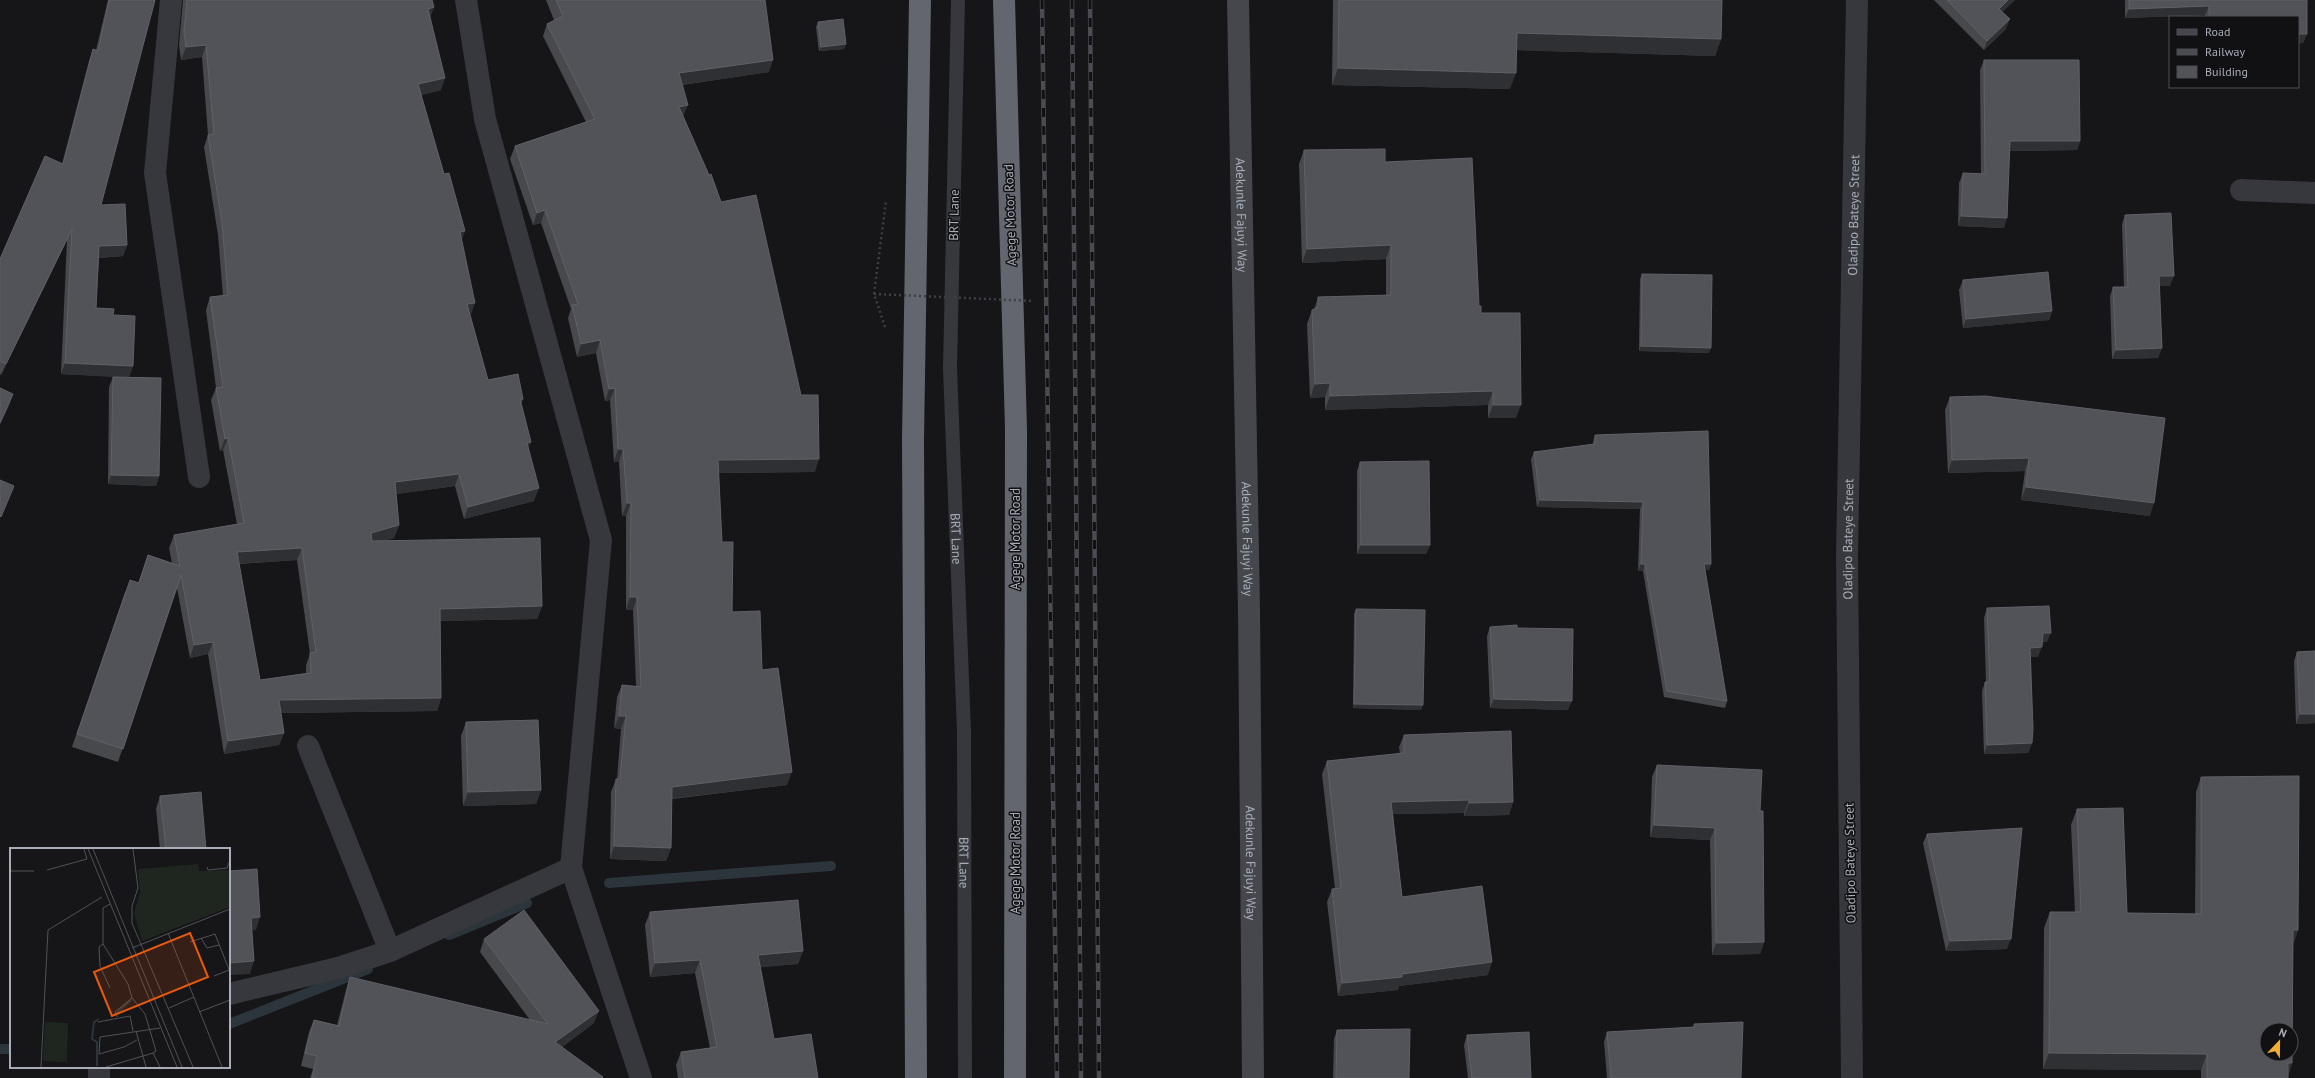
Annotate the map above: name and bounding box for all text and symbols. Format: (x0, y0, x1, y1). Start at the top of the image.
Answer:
legend (2169, 16, 2299, 88)
text: Road (2205, 24, 2230, 39)
text: Railway (2205, 44, 2245, 59)
text: Building (2205, 64, 2248, 79)
street label: Oladipo Bateye Street (1844, 154, 1863, 276)
street label: Adekunle Fajuyi Way (1232, 157, 1251, 272)
street label: Agege Motor Road (1000, 164, 1020, 266)
street label: BRT Lane (945, 189, 963, 241)
street label: Oladipo Bateye Street (1838, 478, 1857, 600)
street label: Adekunle Fajuyi Way (1238, 481, 1257, 596)
street label: Agege Motor Road (1007, 488, 1024, 590)
street label: BRT Lane (947, 513, 966, 565)
street label: Oladipo Bateye Street (1840, 802, 1860, 924)
street label: Adekunle Fajuyi Way (1242, 805, 1260, 920)
street label: Agege Motor Road (1007, 812, 1024, 914)
street label: BRT Lane (956, 837, 973, 888)
inset map (10, 848, 230, 1068)
north arrow (2259, 1022, 2299, 1062)
text: N (2277, 1025, 2289, 1041)

